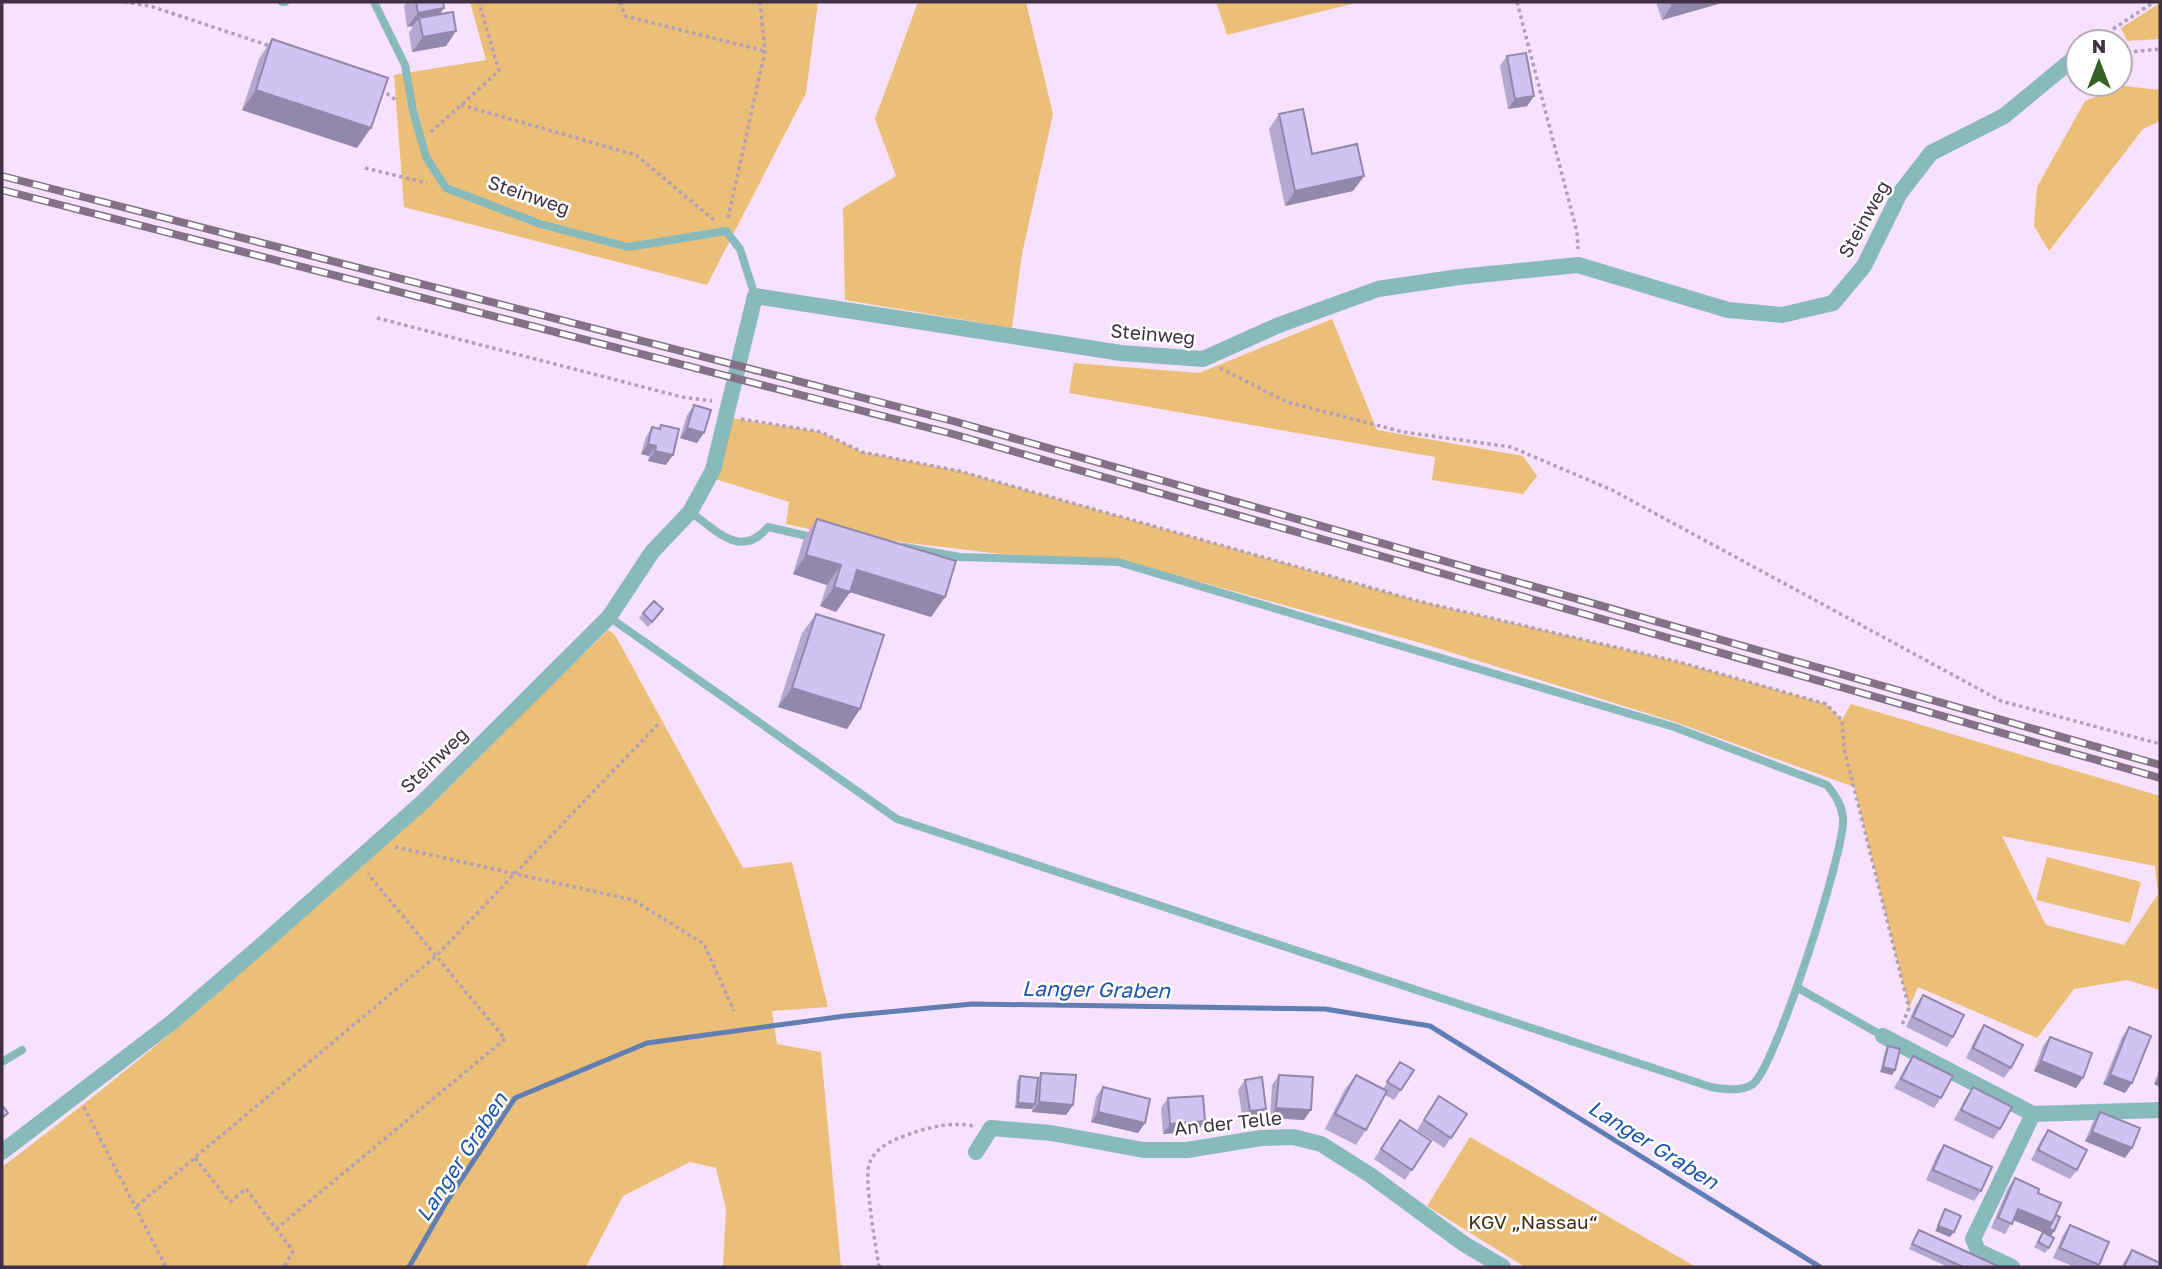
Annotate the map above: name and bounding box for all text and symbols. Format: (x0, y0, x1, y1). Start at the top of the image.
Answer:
north arrow (2064, 28, 2134, 98)
text: N (2092, 34, 2106, 57)
street label: Steinweg (485, 170, 573, 219)
street label: Steinweg (1833, 176, 1894, 261)
street label: Steinweg (1110, 318, 1196, 349)
street label: Steinweg (395, 722, 472, 797)
water label: Langer Graben (1022, 975, 1171, 1003)
water label: Langer Graben (410, 1086, 513, 1226)
water label: Langer Graben (1584, 1094, 1724, 1195)
street label: An der Telle (1173, 1105, 1283, 1140)
park label: KGV „Nassau“ (1468, 1210, 1598, 1233)

